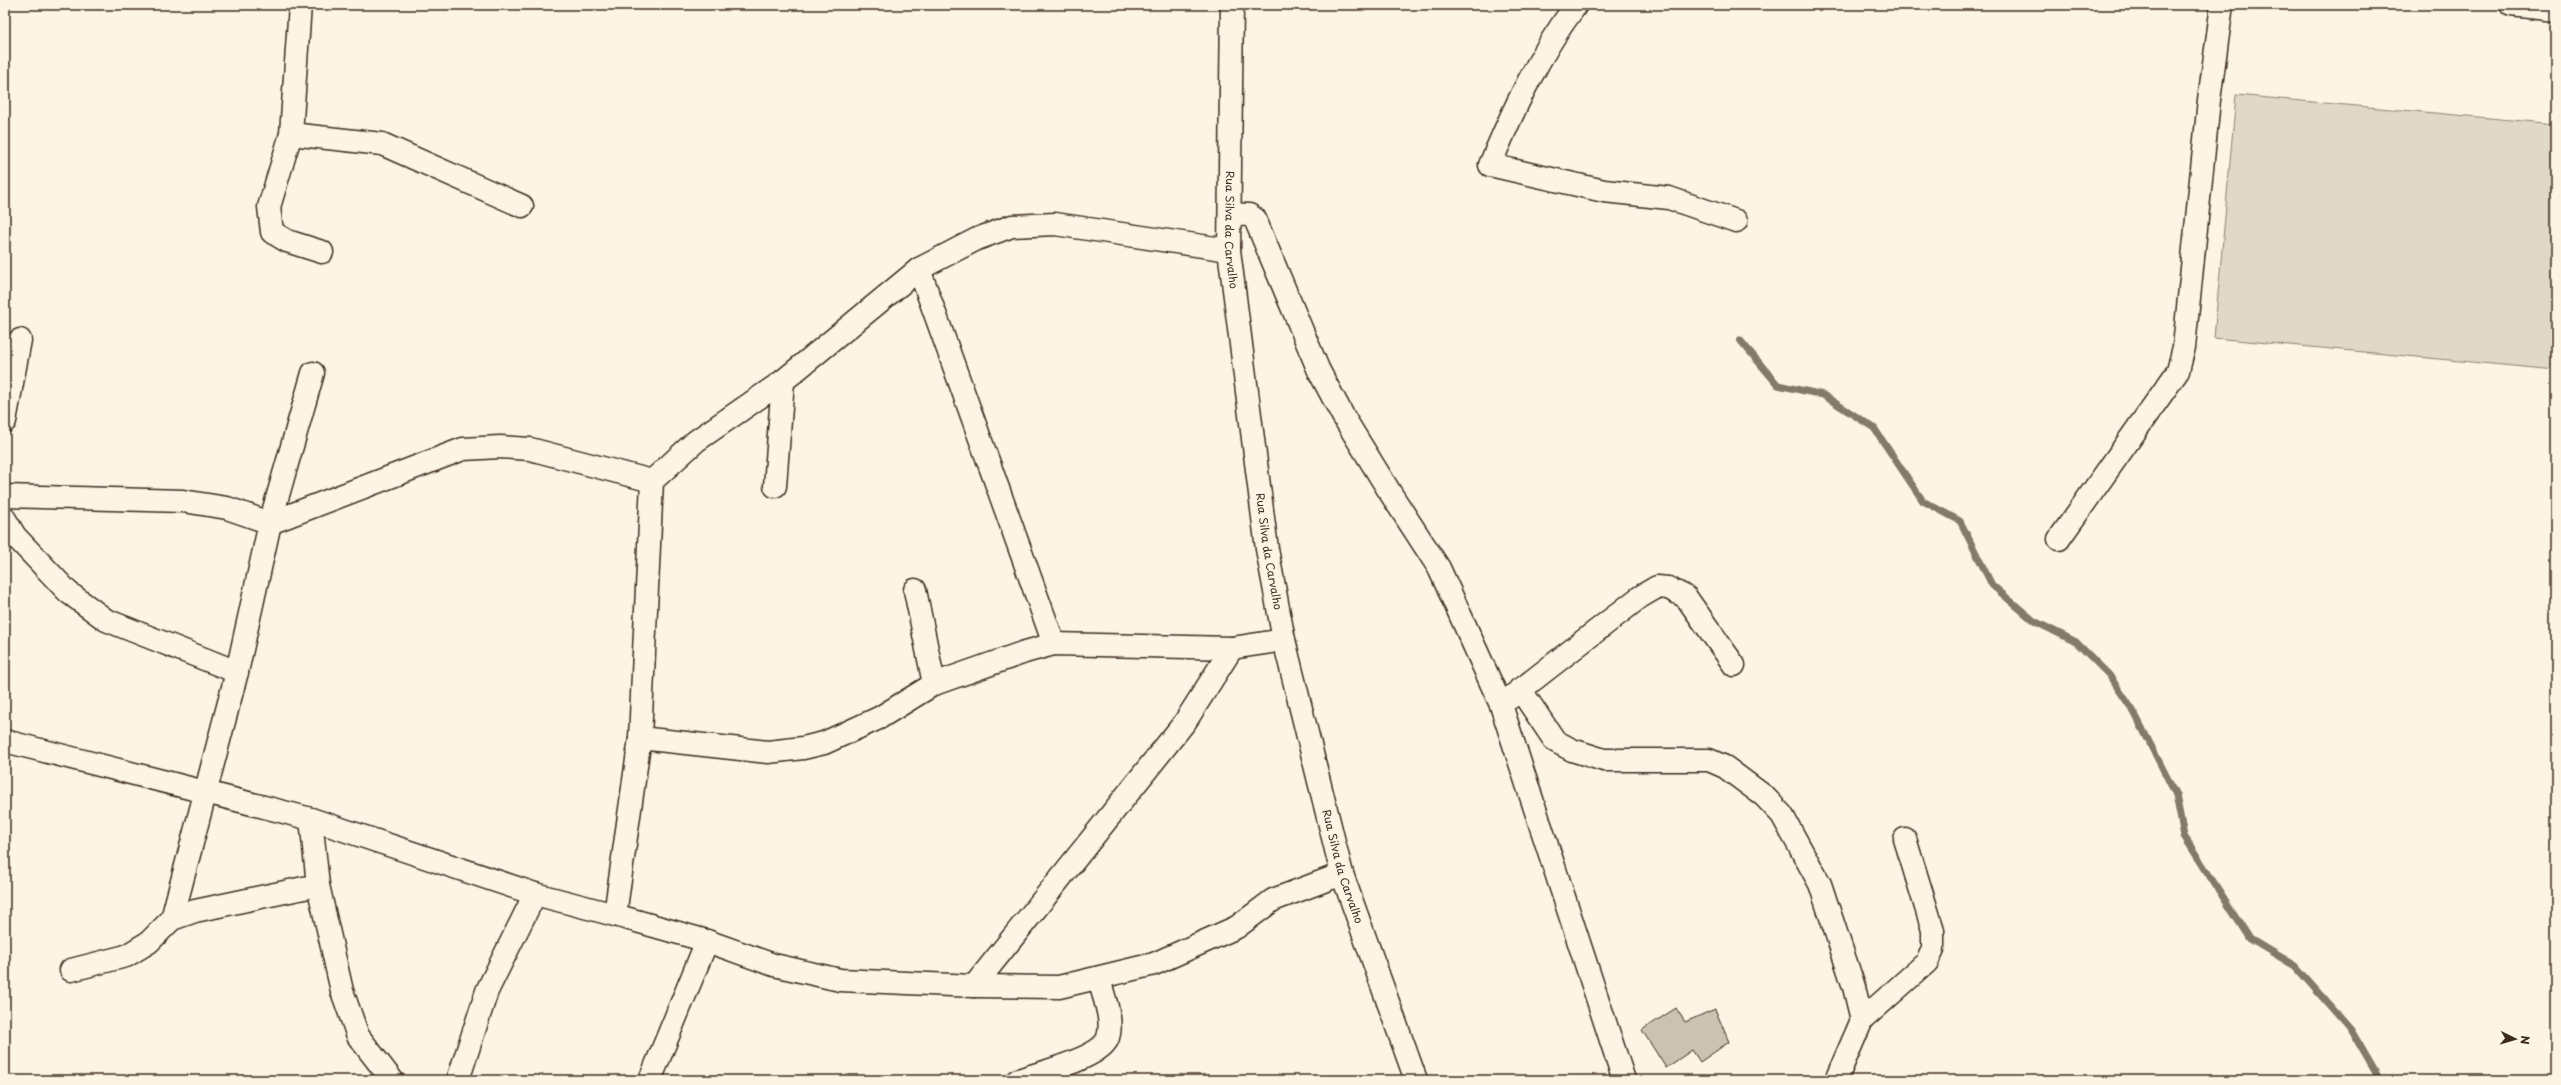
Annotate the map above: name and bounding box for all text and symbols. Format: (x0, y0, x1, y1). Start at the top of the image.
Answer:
street label: Rua Silva da Carvalho (1221, 171, 1243, 290)
street label: Rua Silva da Carvalho (1252, 492, 1287, 611)
street label: Rua Silva da Carvalho (1318, 808, 1368, 926)
north arrow (2495, 1019, 2535, 1059)
text: N (2517, 1035, 2534, 1045)

